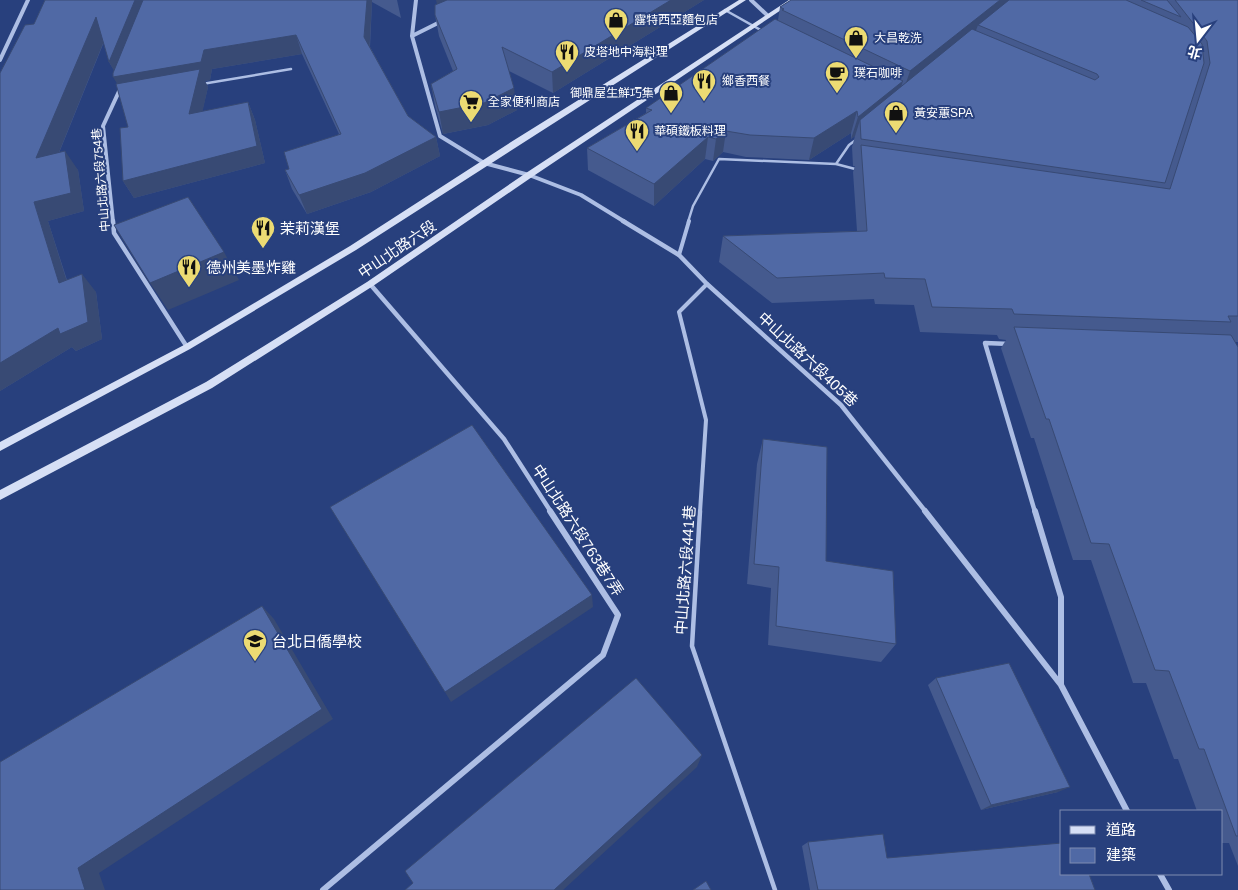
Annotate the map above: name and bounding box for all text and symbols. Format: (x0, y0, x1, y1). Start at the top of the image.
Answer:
shop icon: 露特西亞麵包店 (603, 7, 629, 41)
place label: 露特西亞麵包店 (634, 13, 718, 27)
north arrow (1173, 15, 1223, 65)
shop icon: 大昌乾洗 (843, 25, 869, 59)
place label: 大昌乾洗 (874, 31, 922, 45)
restaurant icon: 皮塔地中海料理 (554, 39, 580, 73)
text: 北 (1185, 43, 1203, 62)
place label: 皮塔地中海料理 (584, 45, 668, 59)
cafe icon: 璞石咖啡 (824, 60, 850, 94)
place label: 璞石咖啡 (854, 66, 902, 80)
restaurant icon: 鄉香西餐 (691, 68, 717, 102)
place label: 鄉香西餐 (722, 74, 770, 88)
shop icon: 御鼎屋生鮮巧集 (658, 80, 684, 114)
place label: 御鼎屋生鮮巧集 (570, 86, 654, 100)
supermarket icon: 全家便利商店 (458, 89, 484, 123)
place label: 全家便利商店 (488, 95, 560, 109)
shop icon: 黃安蕙SPA (883, 100, 909, 134)
place label: 黃安蕙SPA (914, 106, 973, 120)
restaurant icon: 華碩鐵板料理 (624, 118, 650, 152)
place label: 華碩鐵板料理 (654, 124, 726, 138)
street label: 中山北路六段754巷 (89, 128, 113, 232)
restaurant icon: 茉莉漢堡 (250, 215, 276, 249)
street label: 中山北路六段 (355, 217, 439, 281)
place label: 茉莉漢堡 (280, 220, 340, 237)
restaurant icon: 德州美墨炸雞 (176, 254, 202, 288)
place label: 德州美墨炸雞 (206, 259, 296, 276)
street label: 中山北路六段405巷 (755, 308, 861, 410)
street label: 中山北路六段763巷7弄 (529, 461, 627, 599)
street label: 中山北路六段441巷 (672, 505, 698, 635)
school or university icon: 台北日僑學校 (242, 628, 268, 662)
place label: 台北日僑學校 (272, 633, 362, 650)
legend (1060, 810, 1223, 875)
text: 道路 (1106, 821, 1136, 838)
text: 建築 (1106, 846, 1136, 863)

